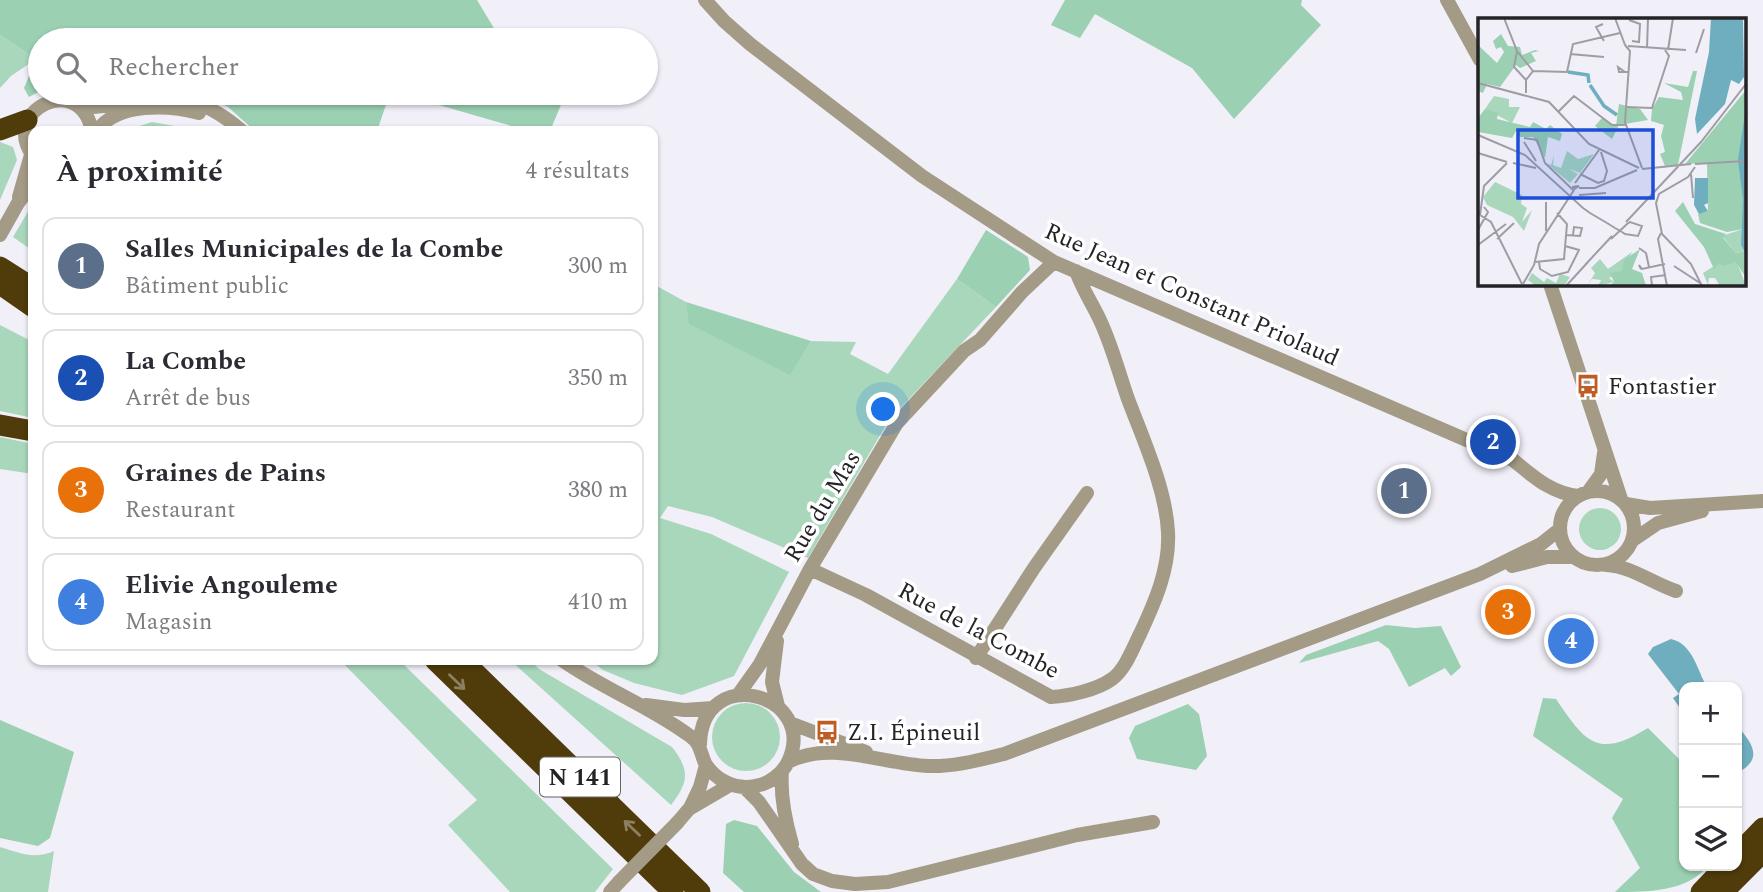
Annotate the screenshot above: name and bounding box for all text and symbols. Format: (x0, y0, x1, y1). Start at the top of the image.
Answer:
inset map (1478, 18, 1746, 285)
search box (28, 28, 658, 105)
text: Rechercher (108, 47, 239, 87)
icon: search (52, 48, 90, 86)
text: À proximité (56, 149, 223, 195)
text: 4 résultats (525, 154, 630, 189)
street label: Rue Jean et Constant Priolaud (1038, 214, 1345, 376)
text: Salles Municipales de la Combe (125, 229, 503, 269)
text: 1 (75, 249, 87, 284)
text: 300 m (568, 249, 628, 284)
text: Bâtiment public (125, 269, 289, 304)
text: La Combe (125, 341, 246, 381)
text: 2 (75, 361, 87, 396)
text: 350 m (568, 361, 628, 396)
place label: Fontastier (1608, 369, 1716, 405)
bus stop icon: Fontastier (1574, 372, 1602, 400)
text: Arrêt de bus (125, 381, 251, 416)
your location (866, 392, 900, 426)
pin: 2 (1470, 416, 1516, 468)
street label: Rue du Mas (775, 444, 870, 569)
text: Graines de Pains (125, 453, 326, 493)
pin: 1 (1381, 465, 1427, 517)
text: 3 (75, 473, 87, 508)
text: 380 m (568, 473, 628, 508)
text: Restaurant (125, 493, 235, 528)
text: Elivie Angouleme (125, 565, 338, 605)
street label: Rue de la Combe (891, 573, 1066, 689)
text: 4 (75, 585, 87, 620)
text: 410 m (568, 585, 628, 620)
pin: 3 (1485, 586, 1531, 638)
text: Magasin (125, 605, 212, 640)
pin: 4 (1548, 615, 1594, 667)
one-way arrow (449, 673, 466, 690)
map controls (1679, 682, 1742, 871)
button: + (1679, 682, 1742, 745)
place label: Z.I. Épineuil (847, 715, 980, 751)
bus stop icon: Z.I. Épineuil (813, 718, 841, 746)
button: − (1679, 745, 1742, 808)
road number: N 141 (540, 758, 620, 796)
button: layers (1679, 808, 1742, 871)
one-way arrow (624, 820, 641, 837)

